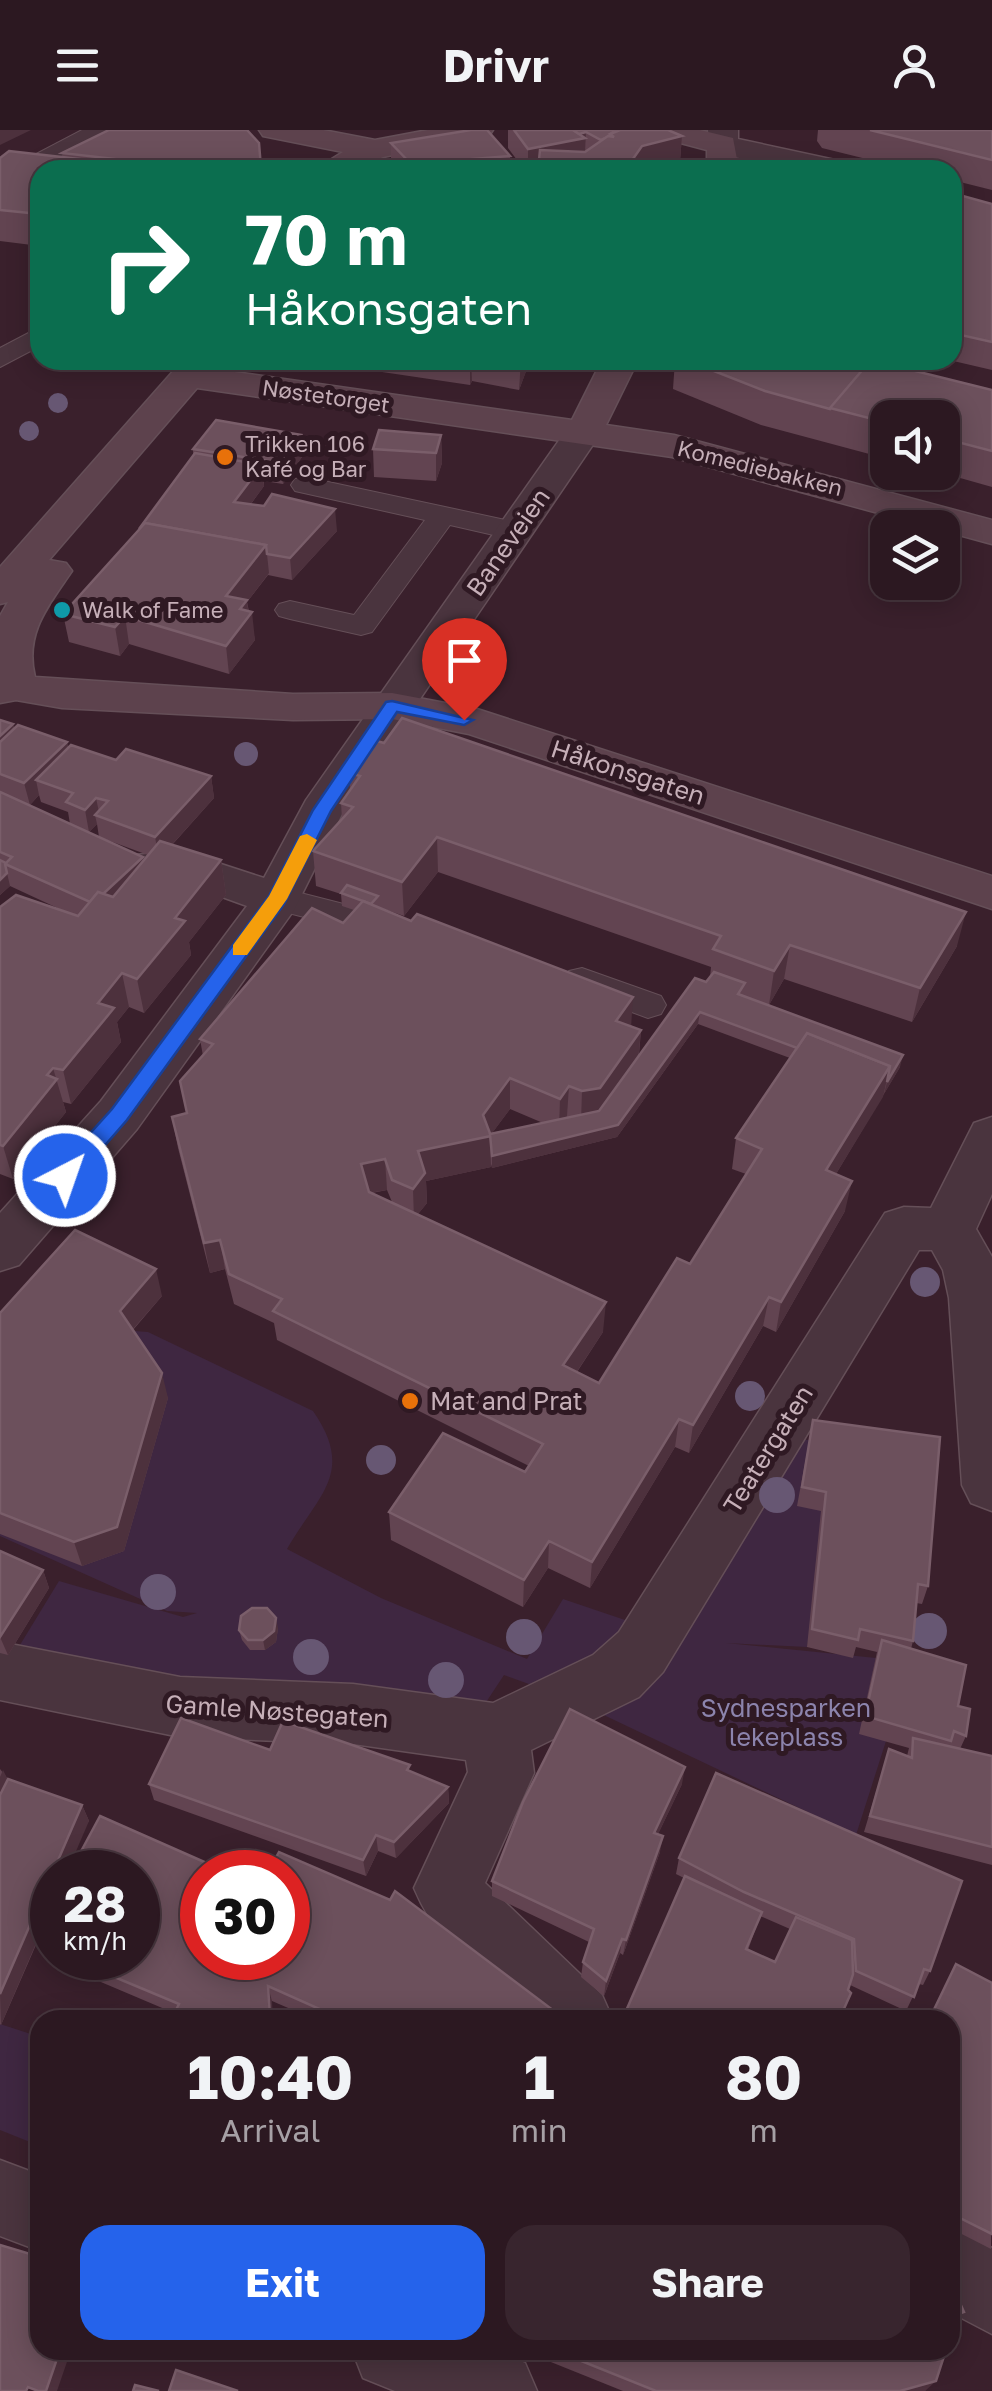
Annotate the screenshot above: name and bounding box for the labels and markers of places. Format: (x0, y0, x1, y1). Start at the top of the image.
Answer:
place label: Trikken 106 Kafé og Bar (245, 430, 367, 482)
marker: Trikken 106 Kafé og Bar (214, 446, 236, 468)
place label: Walk of Fame (82, 596, 223, 623)
marker: Walk of Fame (51, 599, 73, 621)
pin (422, 618, 507, 721)
place label: Mat and Prat (430, 1385, 583, 1416)
marker: Mat and Prat (399, 1390, 421, 1412)

